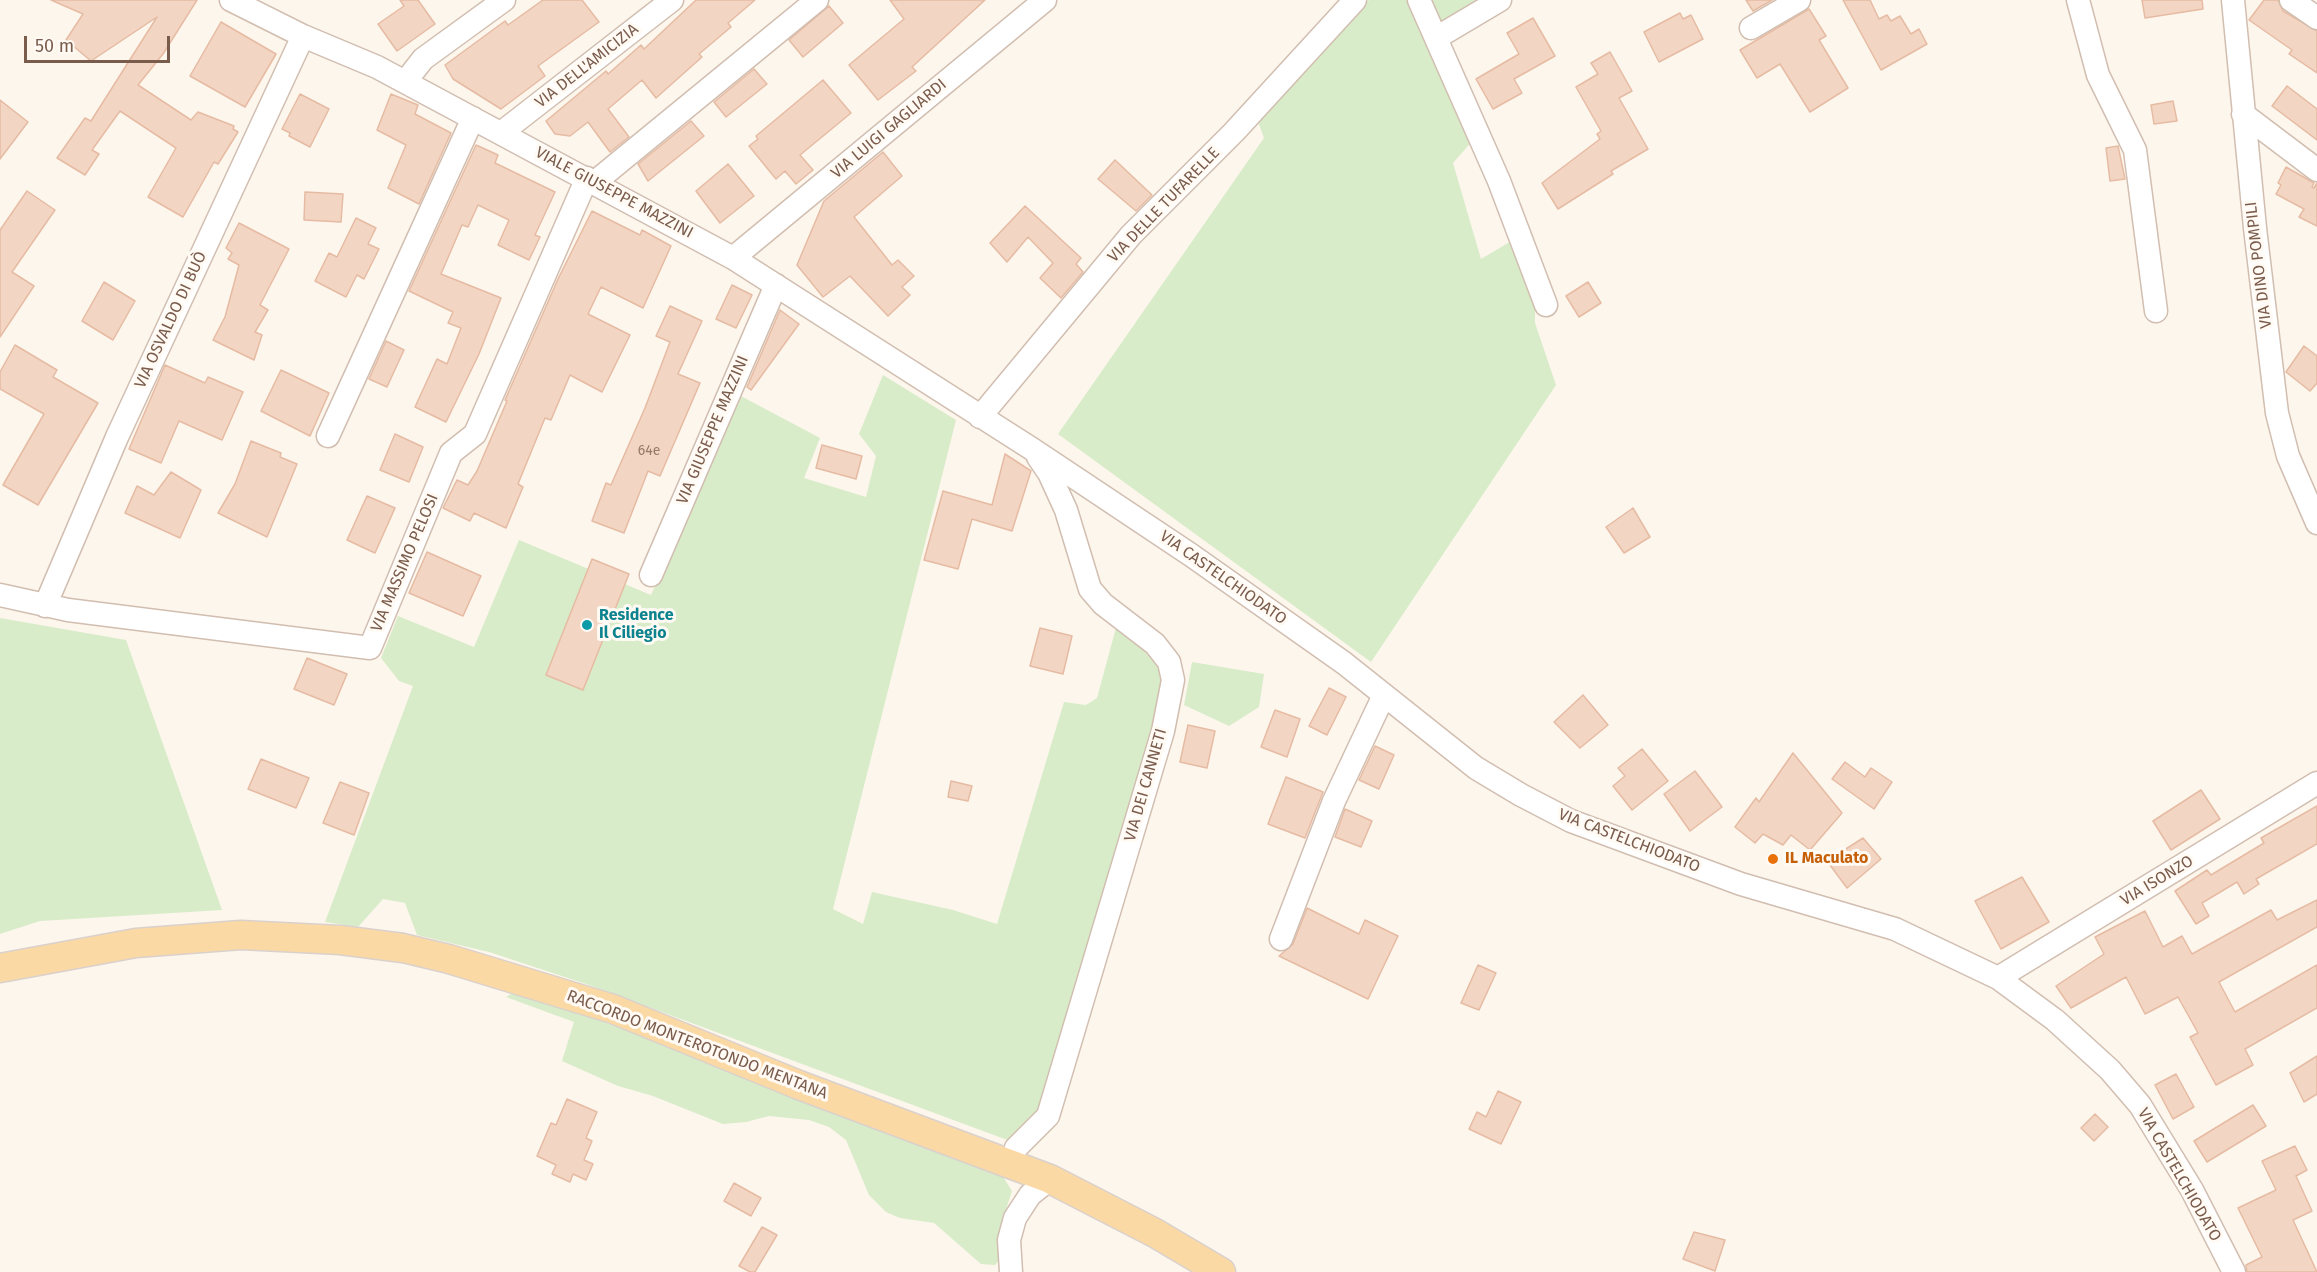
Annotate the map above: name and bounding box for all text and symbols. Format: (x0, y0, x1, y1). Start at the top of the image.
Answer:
street label: VIA DELL'AMICIZIA (532, 20, 642, 112)
scale bar (27, 24, 172, 62)
text: 50 m (35, 35, 74, 57)
street label: VIA LUIGI GAGLIARDI (827, 75, 951, 183)
street label: VIALE GIUSEPPE MAZZINI (532, 143, 696, 243)
street label: VIA DELLE TUFARELLE (1104, 144, 1224, 266)
street label: VIA DINO POMPILI (2242, 200, 2276, 330)
street label: VIA OSVALDO DI BUÒ (131, 249, 211, 391)
street label: VIA GIUSEPPE MAZZINI (673, 353, 753, 507)
house number: 64e (638, 443, 660, 459)
street label: VIA MASSIMO PELOSI (367, 491, 443, 635)
street label: VIA CASTELCHIODATO (1156, 527, 1290, 629)
place label: Residence Il Ciliegio (599, 606, 674, 644)
marker: Residence Il Ciliegio (580, 618, 594, 632)
street label: VIA DEI CANNETI (1121, 726, 1171, 844)
street label: VIA CASTELCHIODATO (1555, 805, 1703, 877)
place label: IL Maculato (1785, 849, 1868, 869)
marker: IL Maculato (1766, 852, 1780, 866)
street label: VIA ISONZO (2117, 852, 2197, 910)
street label: RACCORDO MONTEROTONDO MENTANA (564, 986, 830, 1104)
street label: VIA CASTELCHIODATO (2133, 1105, 2225, 1245)

